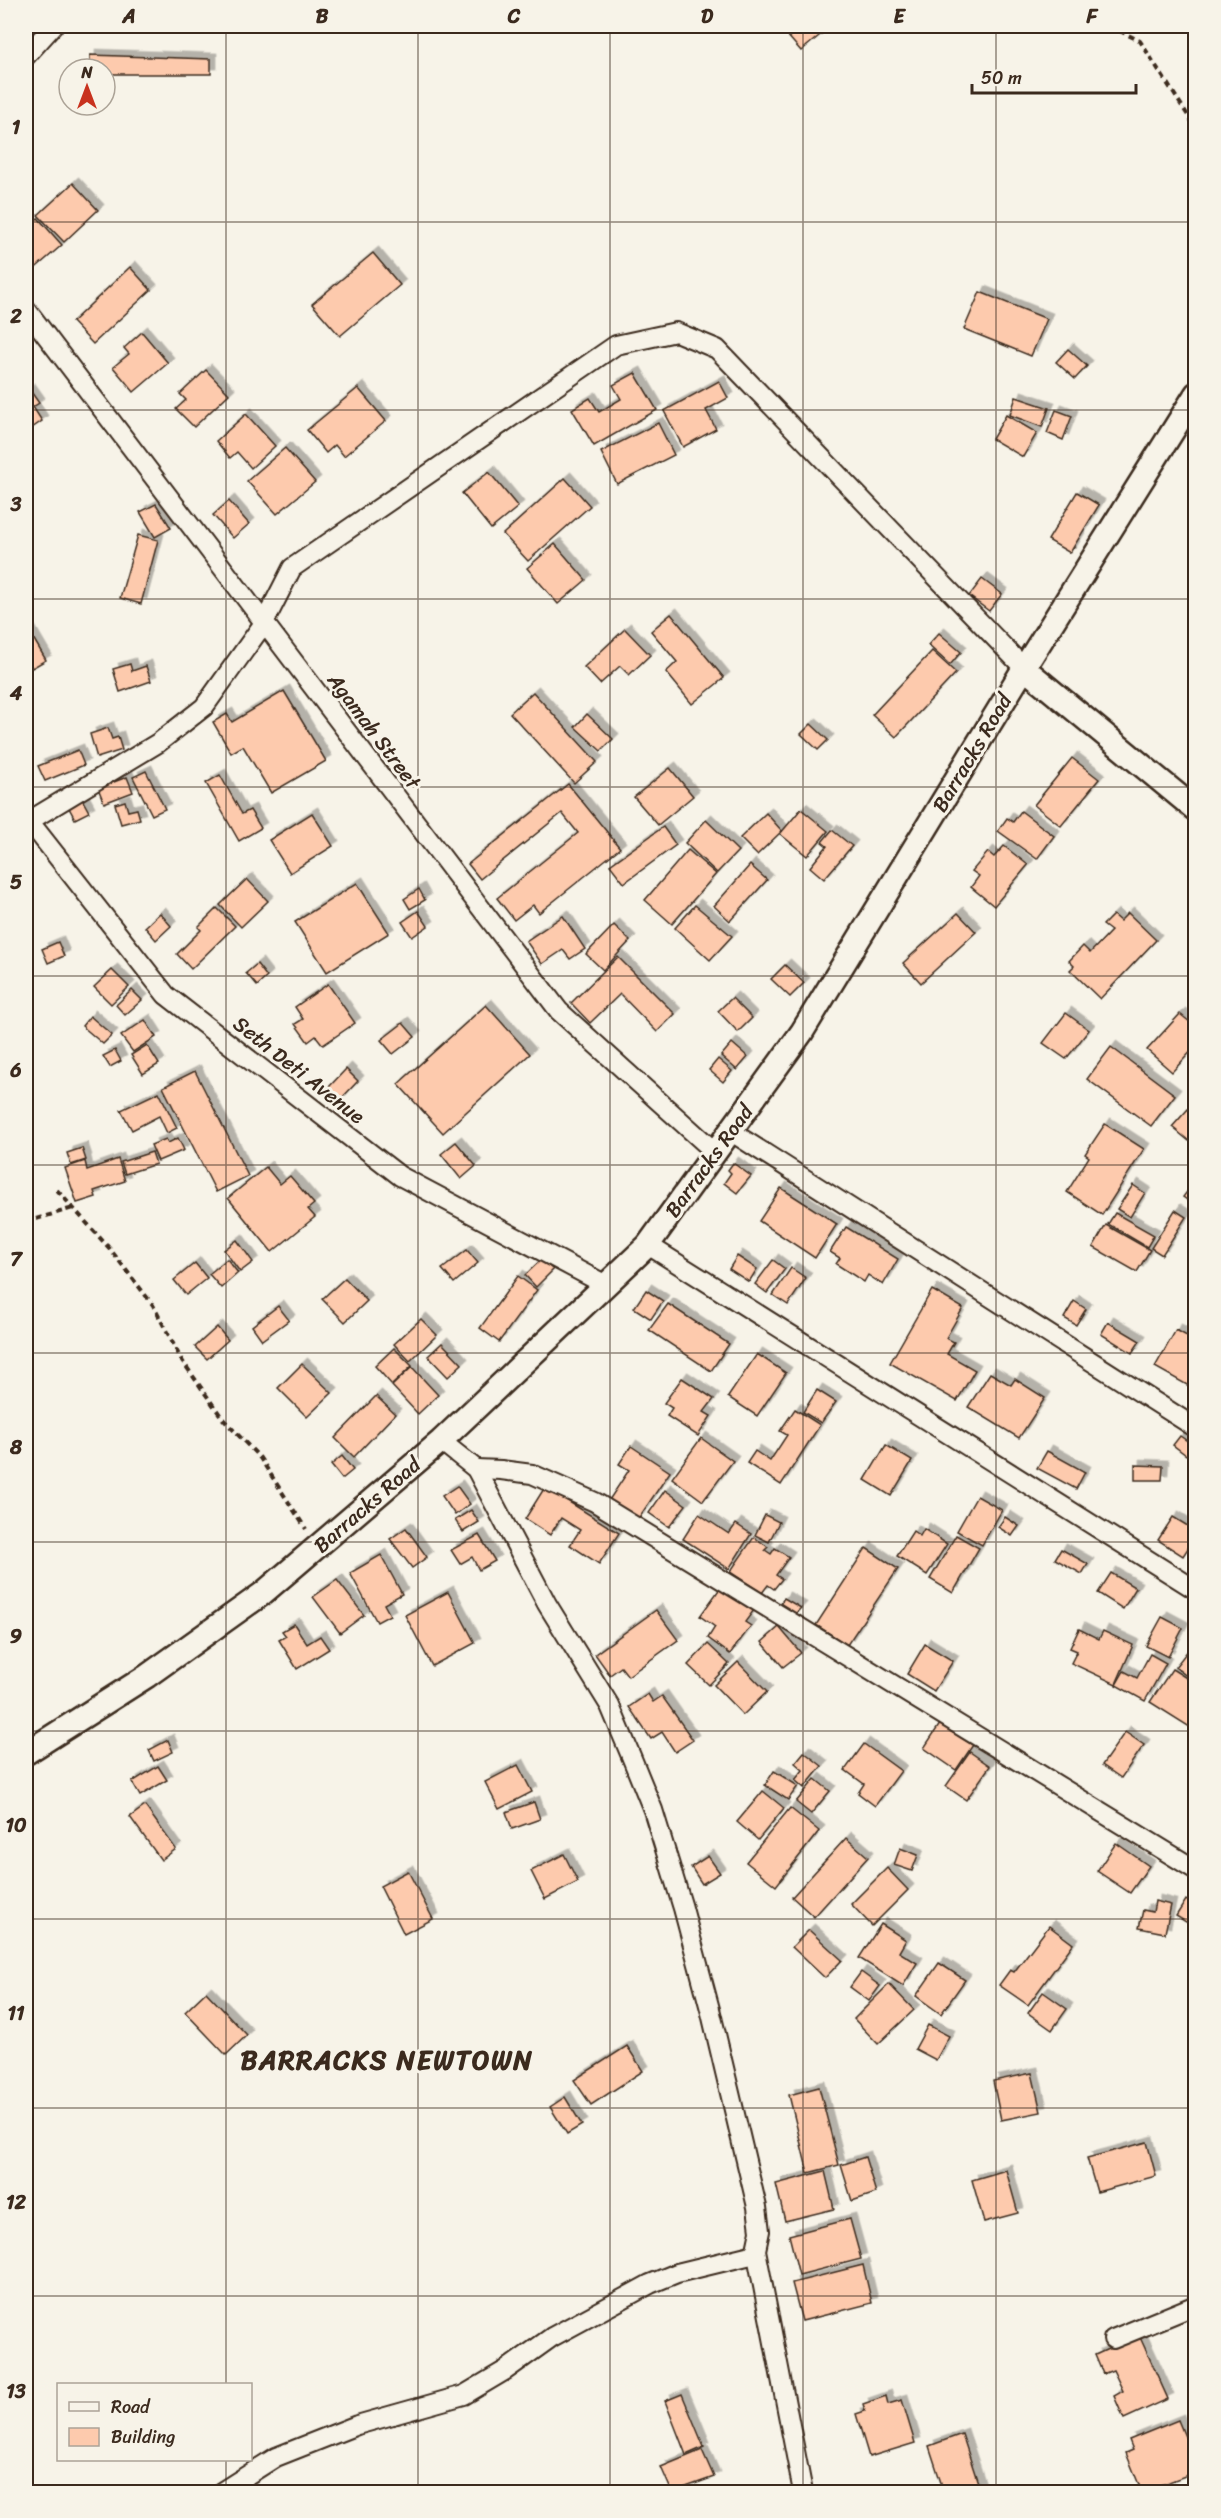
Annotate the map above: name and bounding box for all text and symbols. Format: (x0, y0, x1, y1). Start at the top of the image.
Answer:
text: A (121, 0, 136, 34)
text: B (316, 0, 329, 34)
text: C (507, 0, 521, 34)
text: D (701, 0, 714, 34)
text: E (893, 0, 906, 34)
text: F (1086, 0, 1099, 34)
north arrow (57, 57, 117, 117)
scale bar (972, 57, 1136, 95)
text: N (80, 58, 93, 87)
text: 50 m (981, 62, 1022, 94)
text: 1 (12, 110, 21, 145)
text: 2 (9, 299, 22, 334)
text: 3 (10, 487, 22, 522)
street label: Agamah Street (317, 663, 432, 799)
text: 4 (9, 676, 23, 711)
street label: Barracks Road (921, 685, 1024, 820)
text: 5 (10, 865, 22, 900)
street label: Seth Deti Avenue (224, 1006, 374, 1134)
text: 6 (9, 1053, 22, 1088)
street label: Barracks Road (655, 1094, 765, 1226)
text: 7 (10, 1242, 23, 1277)
text: 8 (9, 1430, 23, 1465)
street label: Barracks Road (304, 1446, 431, 1563)
text: 9 (10, 1619, 22, 1654)
text: 10 (5, 1808, 27, 1843)
text: 11 (7, 1996, 25, 2031)
district label: BARRACKS NEWTOWN (240, 2036, 534, 2084)
text: 12 (6, 2185, 27, 2220)
text: 13 (6, 2374, 26, 2409)
legend (57, 2383, 252, 2461)
text: Road (111, 2391, 151, 2423)
text: Building (111, 2421, 175, 2453)

